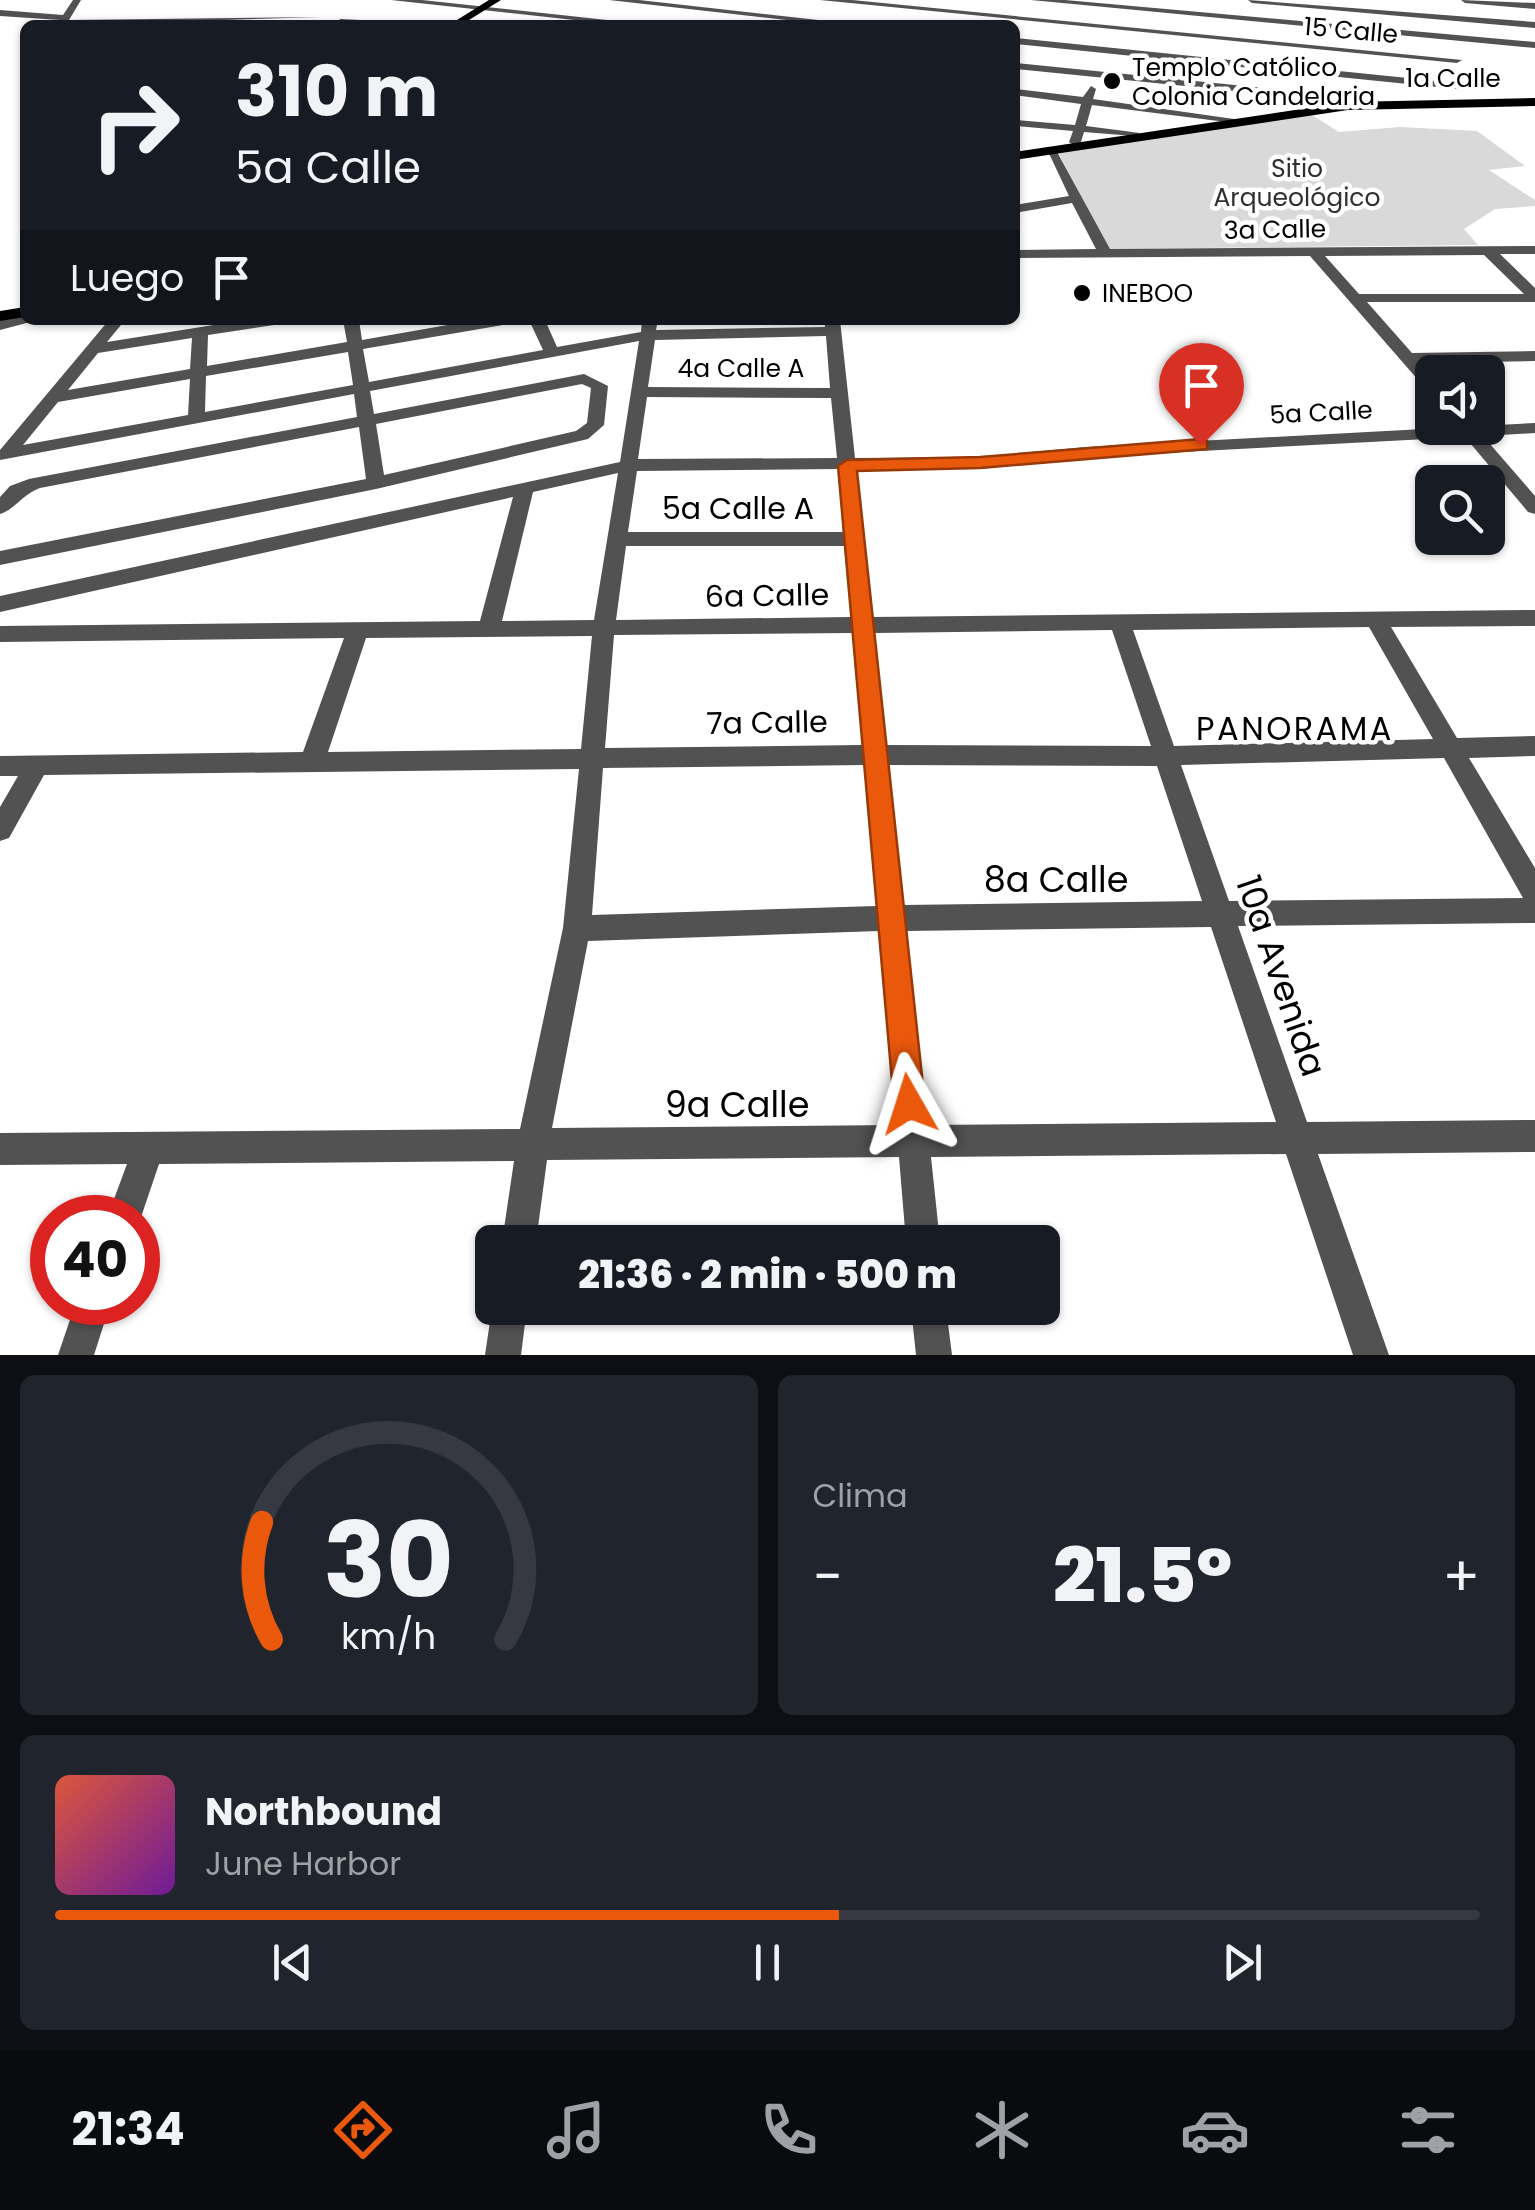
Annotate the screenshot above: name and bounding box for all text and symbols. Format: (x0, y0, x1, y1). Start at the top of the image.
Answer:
street label: 15 Calle (1302, 9, 1399, 52)
text: 310 m (235, 42, 438, 141)
place label: Templo Católico Colonia Candelaria (1132, 50, 1375, 114)
icon: right (70, 60, 200, 190)
street label: 1a Calle (1405, 61, 1501, 96)
marker: Templo Católico Colonia Candelaria (1101, 70, 1123, 92)
text: 5a Calle (235, 136, 421, 199)
park label: Sitio Arqueológico (1214, 151, 1380, 215)
street label: 3a Calle (1224, 211, 1326, 248)
icon: arrive (204, 250, 259, 305)
text: Luego (70, 251, 184, 304)
place label: INEBOO (1102, 276, 1193, 311)
marker: INEBOO (1071, 282, 1093, 304)
pin (1159, 343, 1244, 446)
street label: 4a Calle A (678, 351, 805, 386)
map controls (1415, 355, 1505, 555)
button: sound (1415, 355, 1505, 445)
icon: arrive (1174, 358, 1229, 413)
street label: 5a Calle (1269, 392, 1374, 433)
button: search (1415, 465, 1505, 555)
street label: 5a Calle A (662, 487, 814, 530)
street label: 6a Calle (705, 573, 829, 618)
street label: 7a Calle (706, 700, 828, 745)
district label: PANORAMA (1196, 706, 1394, 751)
street label: 8a Calle (984, 855, 1128, 904)
street label: 10a Avenida (1224, 869, 1339, 1083)
position arrow (857, 1052, 961, 1156)
street label: 9a Calle (665, 1080, 809, 1129)
speed limit sign: 40 (30, 1195, 160, 1325)
text: 21:36 · 2 min · 500 m (578, 1248, 957, 1301)
text: Clima (813, 1473, 908, 1518)
text: 30 (323, 1488, 454, 1633)
text: 21.5° (1053, 1523, 1232, 1628)
text: − (813, 1538, 843, 1615)
text: + (1442, 1538, 1480, 1615)
text: km/h (341, 1611, 436, 1662)
text: Northbound (205, 1785, 442, 1838)
text: June Harbor (205, 1841, 401, 1886)
icon: previous (265, 1935, 320, 1990)
icon: pause (740, 1935, 795, 1990)
icon: next (1215, 1935, 1270, 1990)
icon: directions (328, 2095, 398, 2165)
icon: music (541, 2095, 611, 2165)
icon: phone (754, 2095, 824, 2165)
icon: climate (967, 2095, 1037, 2165)
icon: car (1180, 2095, 1250, 2165)
icon: filters (1393, 2095, 1463, 2165)
text: 21:34 (72, 2098, 185, 2161)

